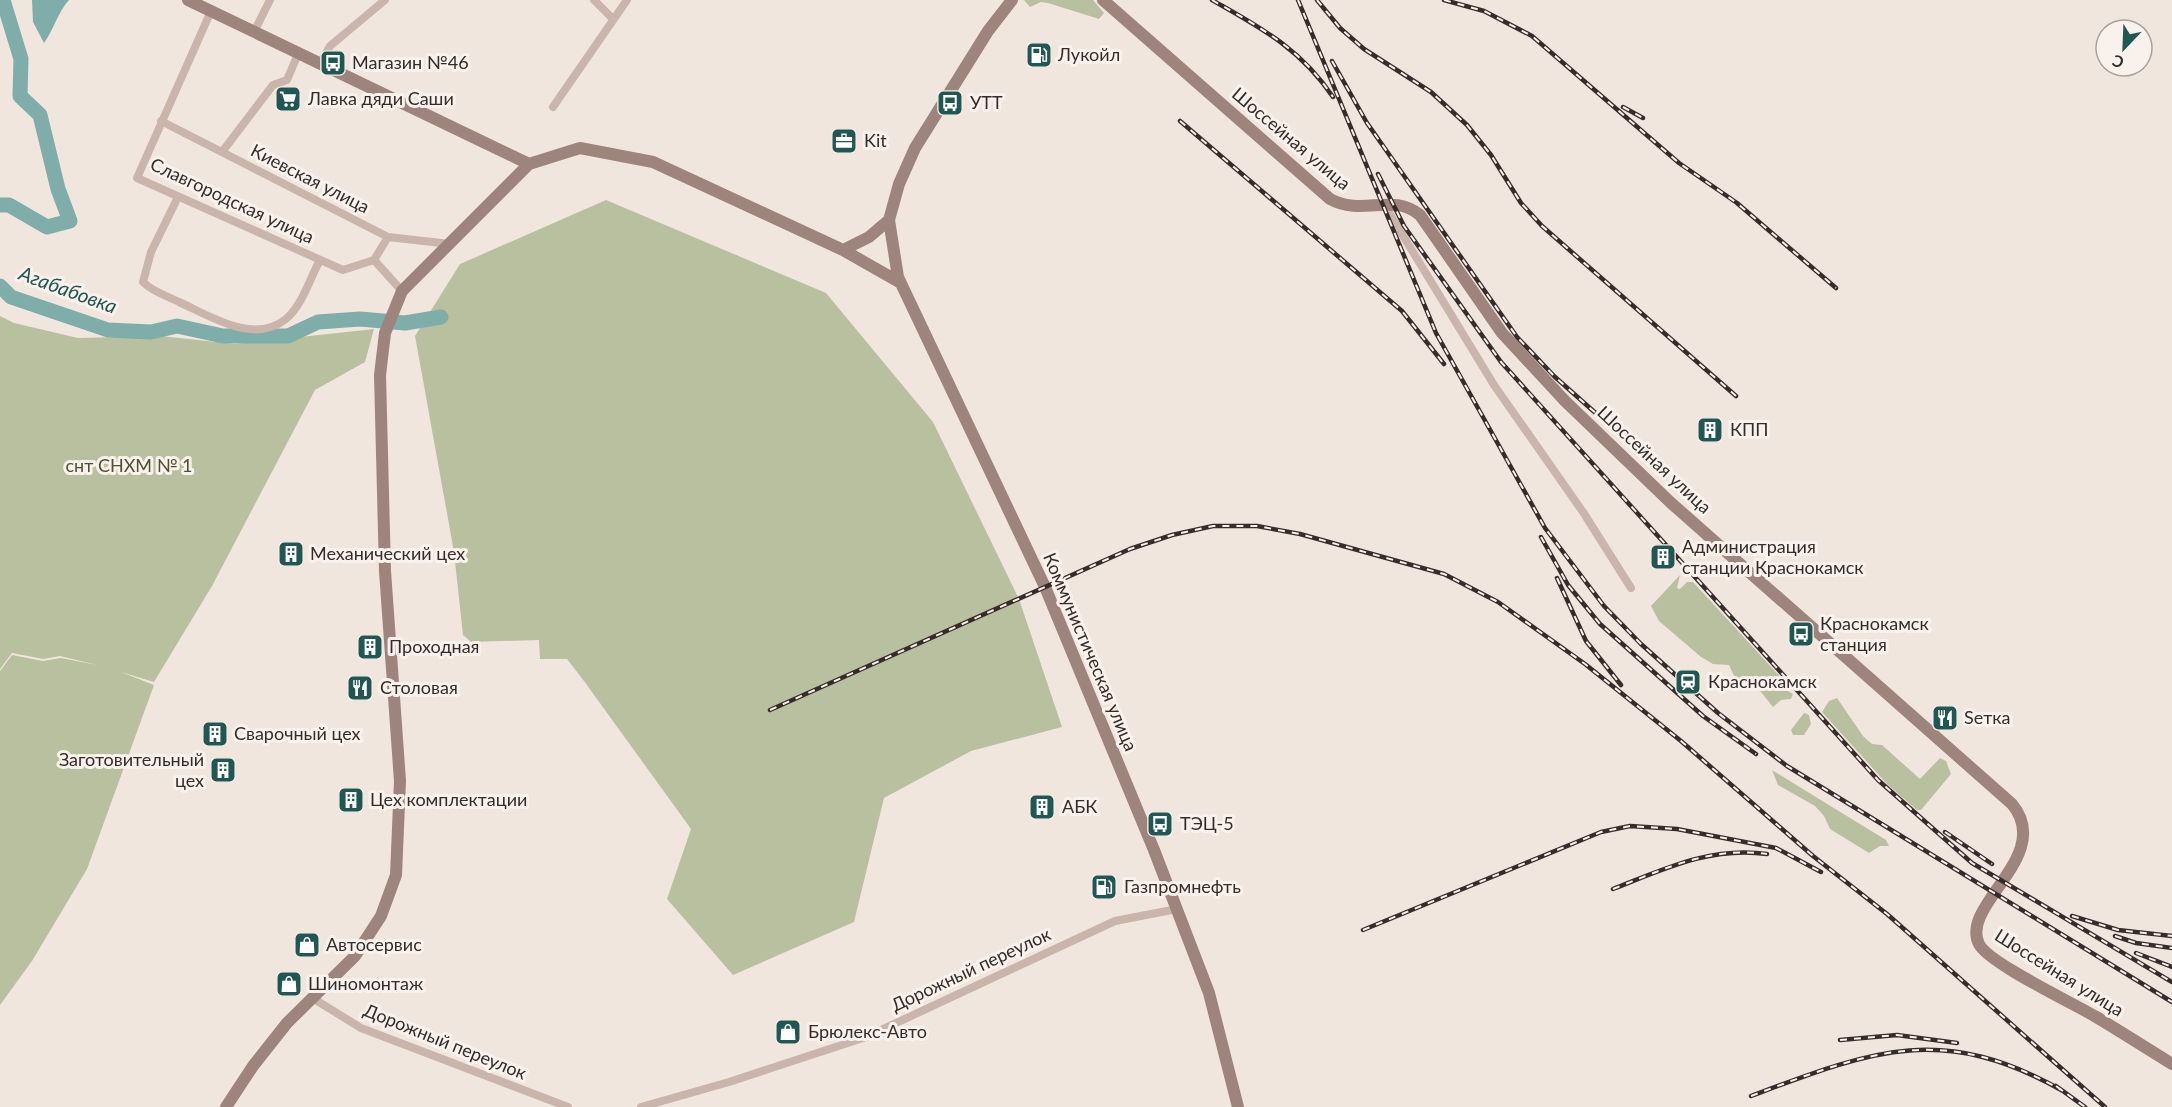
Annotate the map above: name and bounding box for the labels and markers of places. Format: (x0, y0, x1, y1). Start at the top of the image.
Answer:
fuel station icon: Лукойл (1024, 40, 1054, 70)
place label: Лукойл (1057, 43, 1120, 65)
bus stop icon: Магазин №46 (318, 48, 348, 78)
place label: Магазин №46 (352, 51, 469, 73)
supermarket icon: Лавка дяди Саши (273, 84, 303, 114)
place label: Лавка дяди Саши (307, 87, 454, 109)
bus stop icon: УТТ (935, 88, 965, 118)
place label: УТТ (970, 91, 1003, 113)
office icon: Kit (829, 126, 859, 156)
place label: Kit (864, 129, 887, 151)
building icon: КПП (1695, 415, 1725, 445)
place label: КПП (1730, 418, 1769, 440)
place label: Администрация станции Краснокамск (1682, 535, 1864, 578)
building icon: Механический цех (276, 539, 306, 569)
place label: Механический цех (310, 542, 465, 564)
building icon: Администрация станции Краснокамск (1648, 542, 1678, 572)
place label: Краснокамск станция (1820, 612, 1929, 655)
bus stop icon: Краснокамск станция (1786, 619, 1816, 649)
building icon: Проходная (355, 632, 385, 662)
place label: Проходная (389, 635, 480, 657)
station icon: Краснокамск (1673, 667, 1703, 697)
place label: Краснокамск (1708, 670, 1817, 692)
restaurant icon: Столовая (345, 673, 375, 703)
place label: Столовая (380, 676, 458, 698)
restaurant icon: Sетка (1930, 703, 1960, 733)
place label: Sетка (1964, 706, 2011, 728)
building icon: Сварочный цех (200, 719, 230, 749)
place label: Сварочный цех (234, 722, 361, 744)
place label: Заготовительный цех (59, 748, 204, 791)
building icon: Заготовительный цех (208, 755, 238, 785)
building icon: Цех комплектации (336, 785, 366, 815)
place label: Цех комплектации (370, 788, 527, 810)
building icon: АБК (1027, 792, 1057, 822)
place label: АБК (1062, 795, 1097, 817)
bus stop icon: ТЭЦ-5 (1145, 809, 1175, 839)
place label: ТЭЦ-5 (1180, 812, 1234, 834)
fuel station icon: Газпромнефть (1089, 872, 1119, 902)
place label: Газпромнефть (1124, 875, 1241, 897)
shop icon: Автосервис (292, 930, 322, 960)
place label: Автосервис (326, 933, 422, 955)
shop icon: Шиномонтаж (274, 969, 304, 999)
place label: Шиномонтаж (308, 972, 423, 994)
shop icon: Брюлекс-Авто (773, 1017, 803, 1047)
place label: Брюлекс-Авто (808, 1020, 927, 1042)

